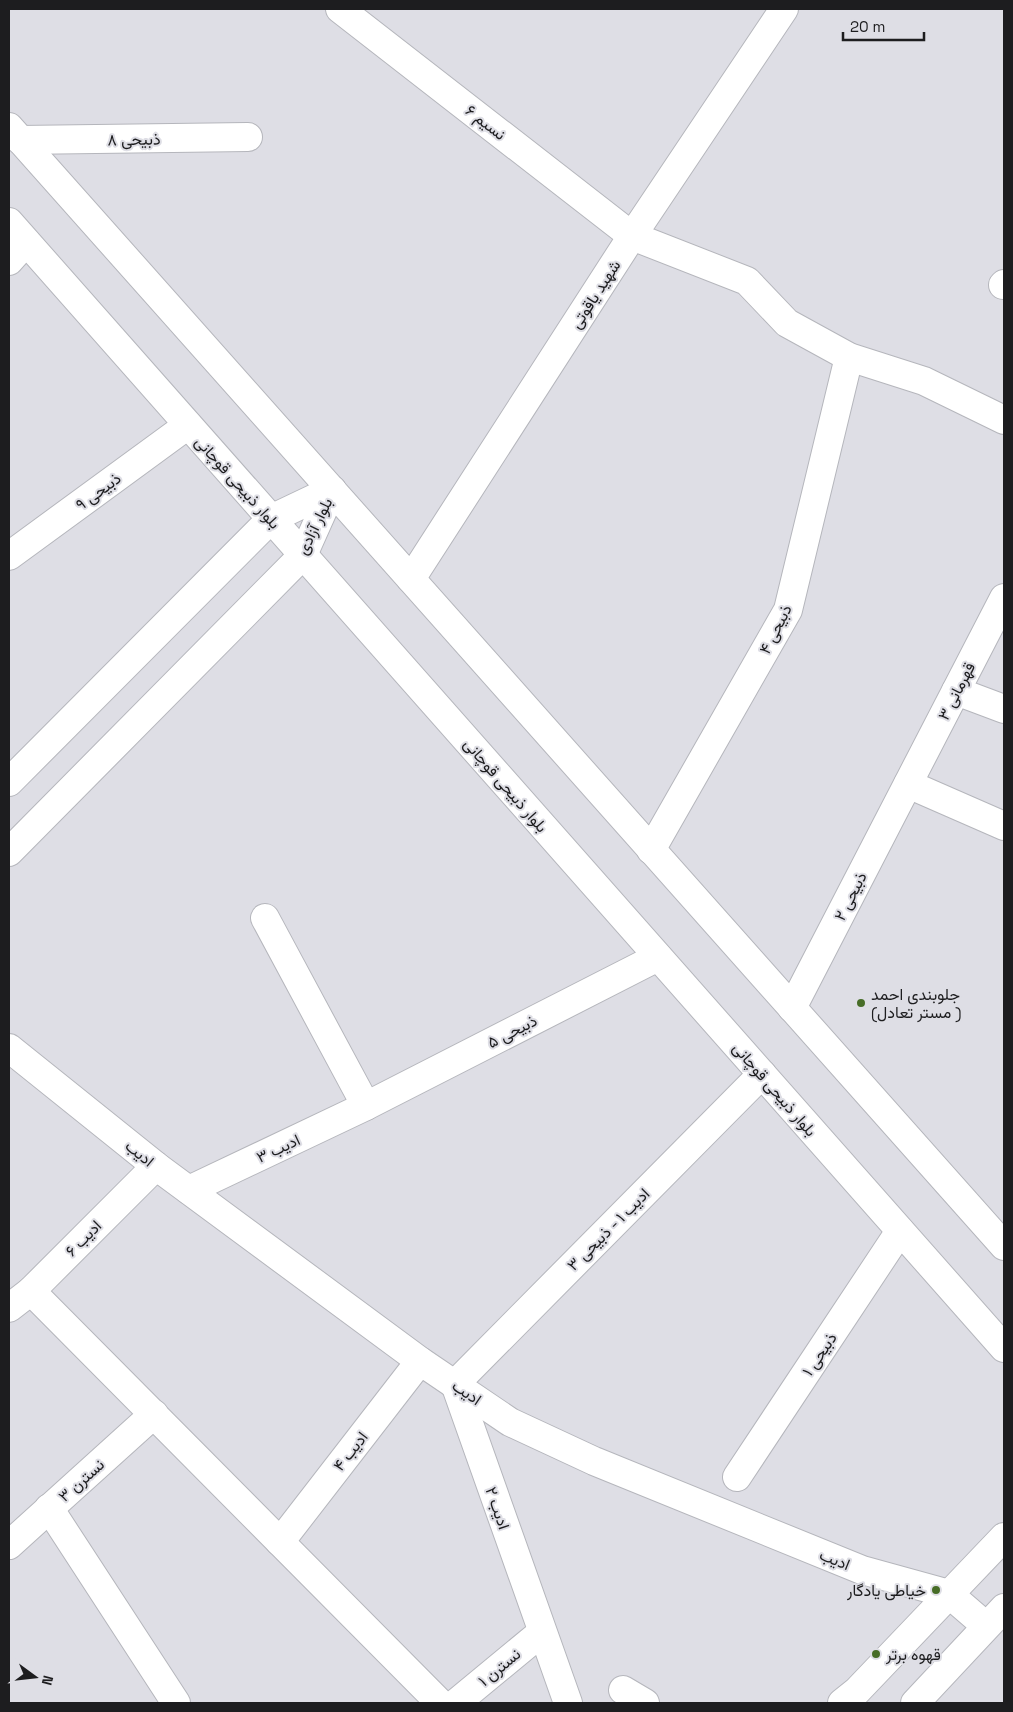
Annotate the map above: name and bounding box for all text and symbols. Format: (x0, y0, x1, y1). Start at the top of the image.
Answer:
scale bar (843, 10, 924, 42)
text: 20 m (850, 17, 885, 36)
street label: نسیم ۶ (461, 100, 510, 145)
street label: ذبیحی ۸ (107, 129, 161, 150)
street label: شهید یاقوتی (565, 256, 625, 333)
street label: بلوار ذبیحی قوچانی (190, 431, 285, 534)
street label: ذبیحی ۹ (71, 468, 125, 515)
street label: بلوار آزادی (292, 494, 337, 558)
street label: ذبیحی ۴ (754, 601, 797, 657)
street label: قهرمانی ۳ (933, 659, 980, 724)
street label: بلوار ذبیحی قوچانی (458, 734, 552, 837)
street label: ذبیحی ۲ (829, 868, 872, 924)
place label: جلوبندی احمد (مستر تعادل ) (871, 984, 961, 1023)
marker: جلوبندی احمد (مستر تعادل ) (855, 997, 867, 1009)
street label: ذبیحی ۵ (484, 1010, 541, 1053)
street label: بلوار ذبیحی قوچانی (727, 1038, 821, 1141)
street label: ادیب ۳ (253, 1129, 303, 1168)
street label: ادیب (121, 1135, 158, 1171)
street label: ادیب ۱ - ذبیحی ۳ (563, 1184, 654, 1275)
street label: ادیب ۶ (61, 1216, 106, 1261)
street label: ذبیحی ۱ (797, 1328, 842, 1380)
street label: ادیب (448, 1375, 486, 1410)
street label: ادیب ۴ (328, 1427, 372, 1475)
street label: نسترن ۳ (54, 1454, 109, 1507)
street label: ادیب ۲ (480, 1484, 515, 1532)
street label: ادیب (816, 1544, 853, 1575)
place label: خیاطی یادگار (846, 1580, 926, 1601)
marker: خیاطی یادگار (930, 1584, 942, 1596)
street label: نسترن ۱ (474, 1644, 525, 1691)
place label: قهوه برتر (885, 1644, 941, 1665)
marker: قهوه برتر (870, 1648, 882, 1660)
north arrow (10, 1652, 60, 1702)
text: N (38, 1673, 57, 1687)

